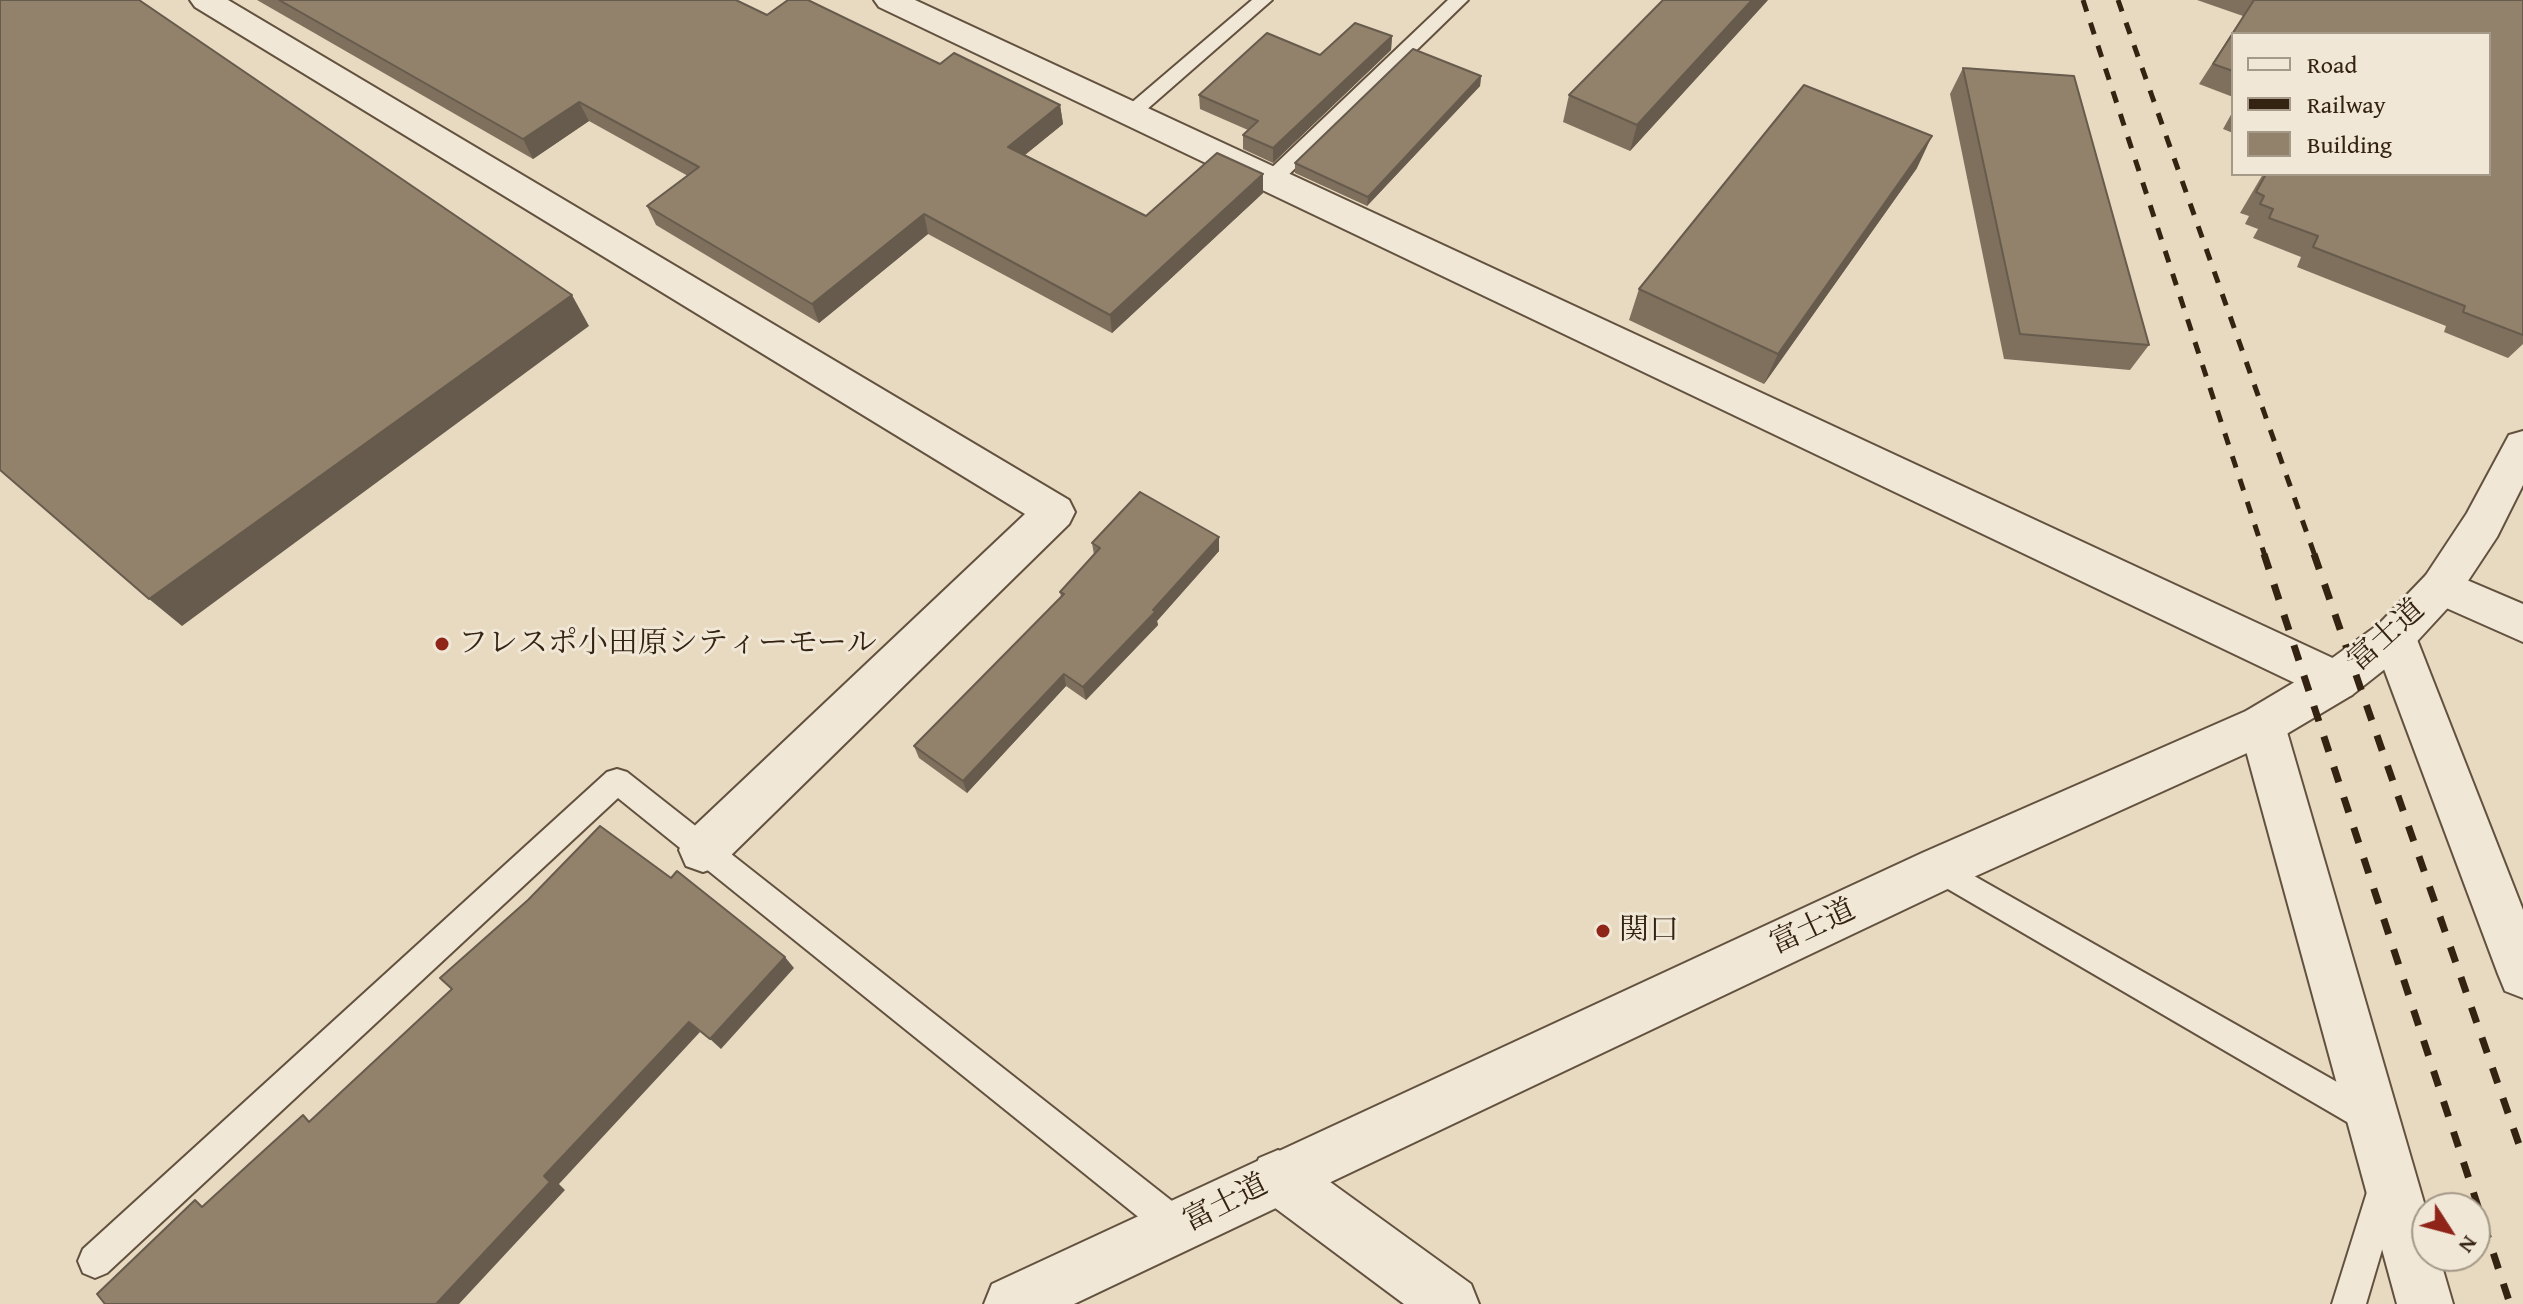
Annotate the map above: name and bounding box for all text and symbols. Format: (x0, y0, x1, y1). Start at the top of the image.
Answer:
legend (2231, 32, 2491, 176)
text: Road (2307, 47, 2357, 82)
text: Railway (2307, 87, 2386, 122)
text: Building (2307, 127, 2392, 162)
street label: 富士道 (2342, 593, 2432, 679)
place label: フレスポ小田原シティーモール (458, 626, 877, 662)
marker: フレスポ小田原シティーモール (433, 635, 451, 653)
street label: 富士道 (1765, 893, 1861, 963)
place label: 関口 (1619, 913, 1679, 949)
marker: 関口 (1594, 922, 1612, 940)
street label: 富士道 (1178, 1168, 1274, 1240)
north arrow (2411, 1192, 2491, 1272)
text: N (2452, 1230, 2486, 1260)

